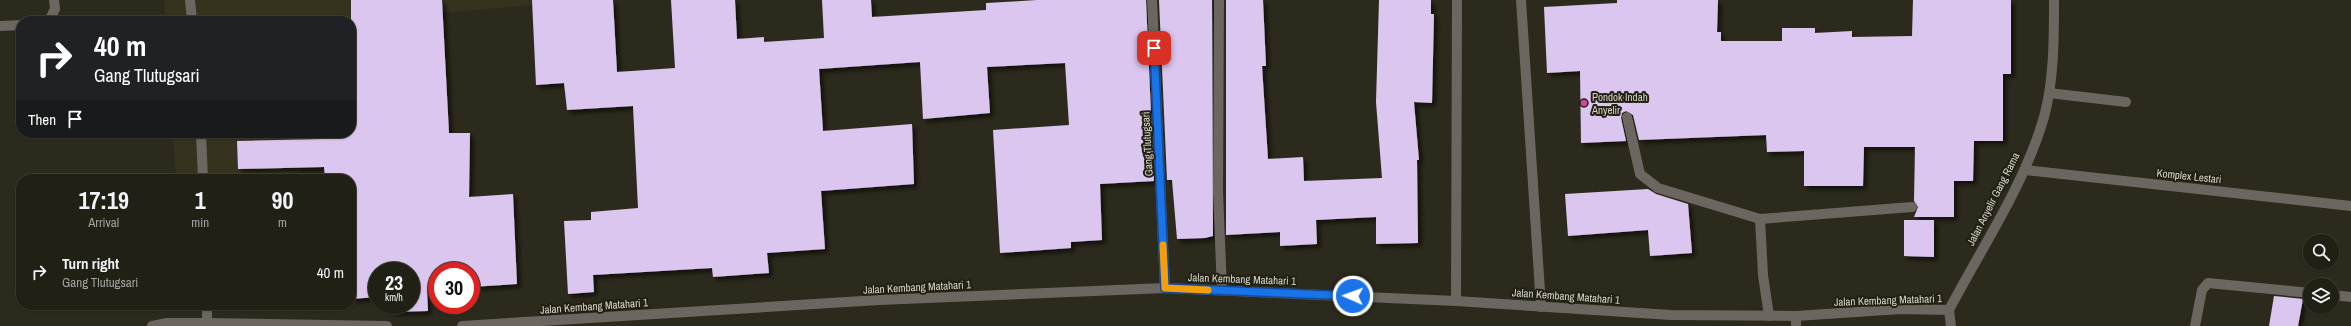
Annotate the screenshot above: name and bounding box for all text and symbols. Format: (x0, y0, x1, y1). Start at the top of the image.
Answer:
text: 40 m (94, 27, 146, 65)
pin (1137, 31, 1171, 65)
icon: right (28, 32, 80, 84)
icon: arrive (1143, 37, 1165, 59)
text: Gang Tlutugsari (94, 63, 200, 88)
place label: Pondok Indah Anyelir (1591, 90, 1648, 117)
marker: Pondok Indah Anyelir (1579, 98, 1589, 108)
icon: arrive (64, 108, 86, 130)
text: Then (28, 109, 56, 130)
street label: Gang Tlutugsari (1138, 111, 1156, 177)
street label: Jalan Anyelir Gang Rama (1963, 150, 2023, 248)
street label: Komplex Lestari (2156, 166, 2222, 186)
text: 17:19 (79, 184, 129, 216)
text: 1 (195, 184, 206, 216)
text: 90 (272, 184, 294, 216)
text: Arrival (88, 214, 119, 231)
text: min (191, 214, 209, 231)
text: m (278, 214, 287, 231)
map controls (2303, 234, 2339, 314)
button: search (2303, 234, 2339, 270)
text: Turn right (62, 253, 119, 274)
icon: right (28, 261, 50, 283)
text: 40 m (317, 262, 344, 283)
speed limit sign: 30 (428, 262, 480, 314)
text: 23 (385, 269, 403, 296)
street label: Jalan Kembang Matahari 1 (1188, 270, 1296, 288)
text: Gang Tlutugsari (62, 274, 138, 291)
position arrow (1332, 275, 1374, 317)
street label: Jalan Kembang Matahari 1 (863, 277, 971, 297)
button: layers (2303, 278, 2339, 314)
street label: Jalan Kembang Matahari 1 (1511, 285, 1621, 307)
text: km/h (385, 291, 403, 304)
street label: Jalan Kembang Matahari 1 (1834, 291, 1942, 309)
street label: Jalan Kembang Matahari 1 (539, 295, 649, 317)

